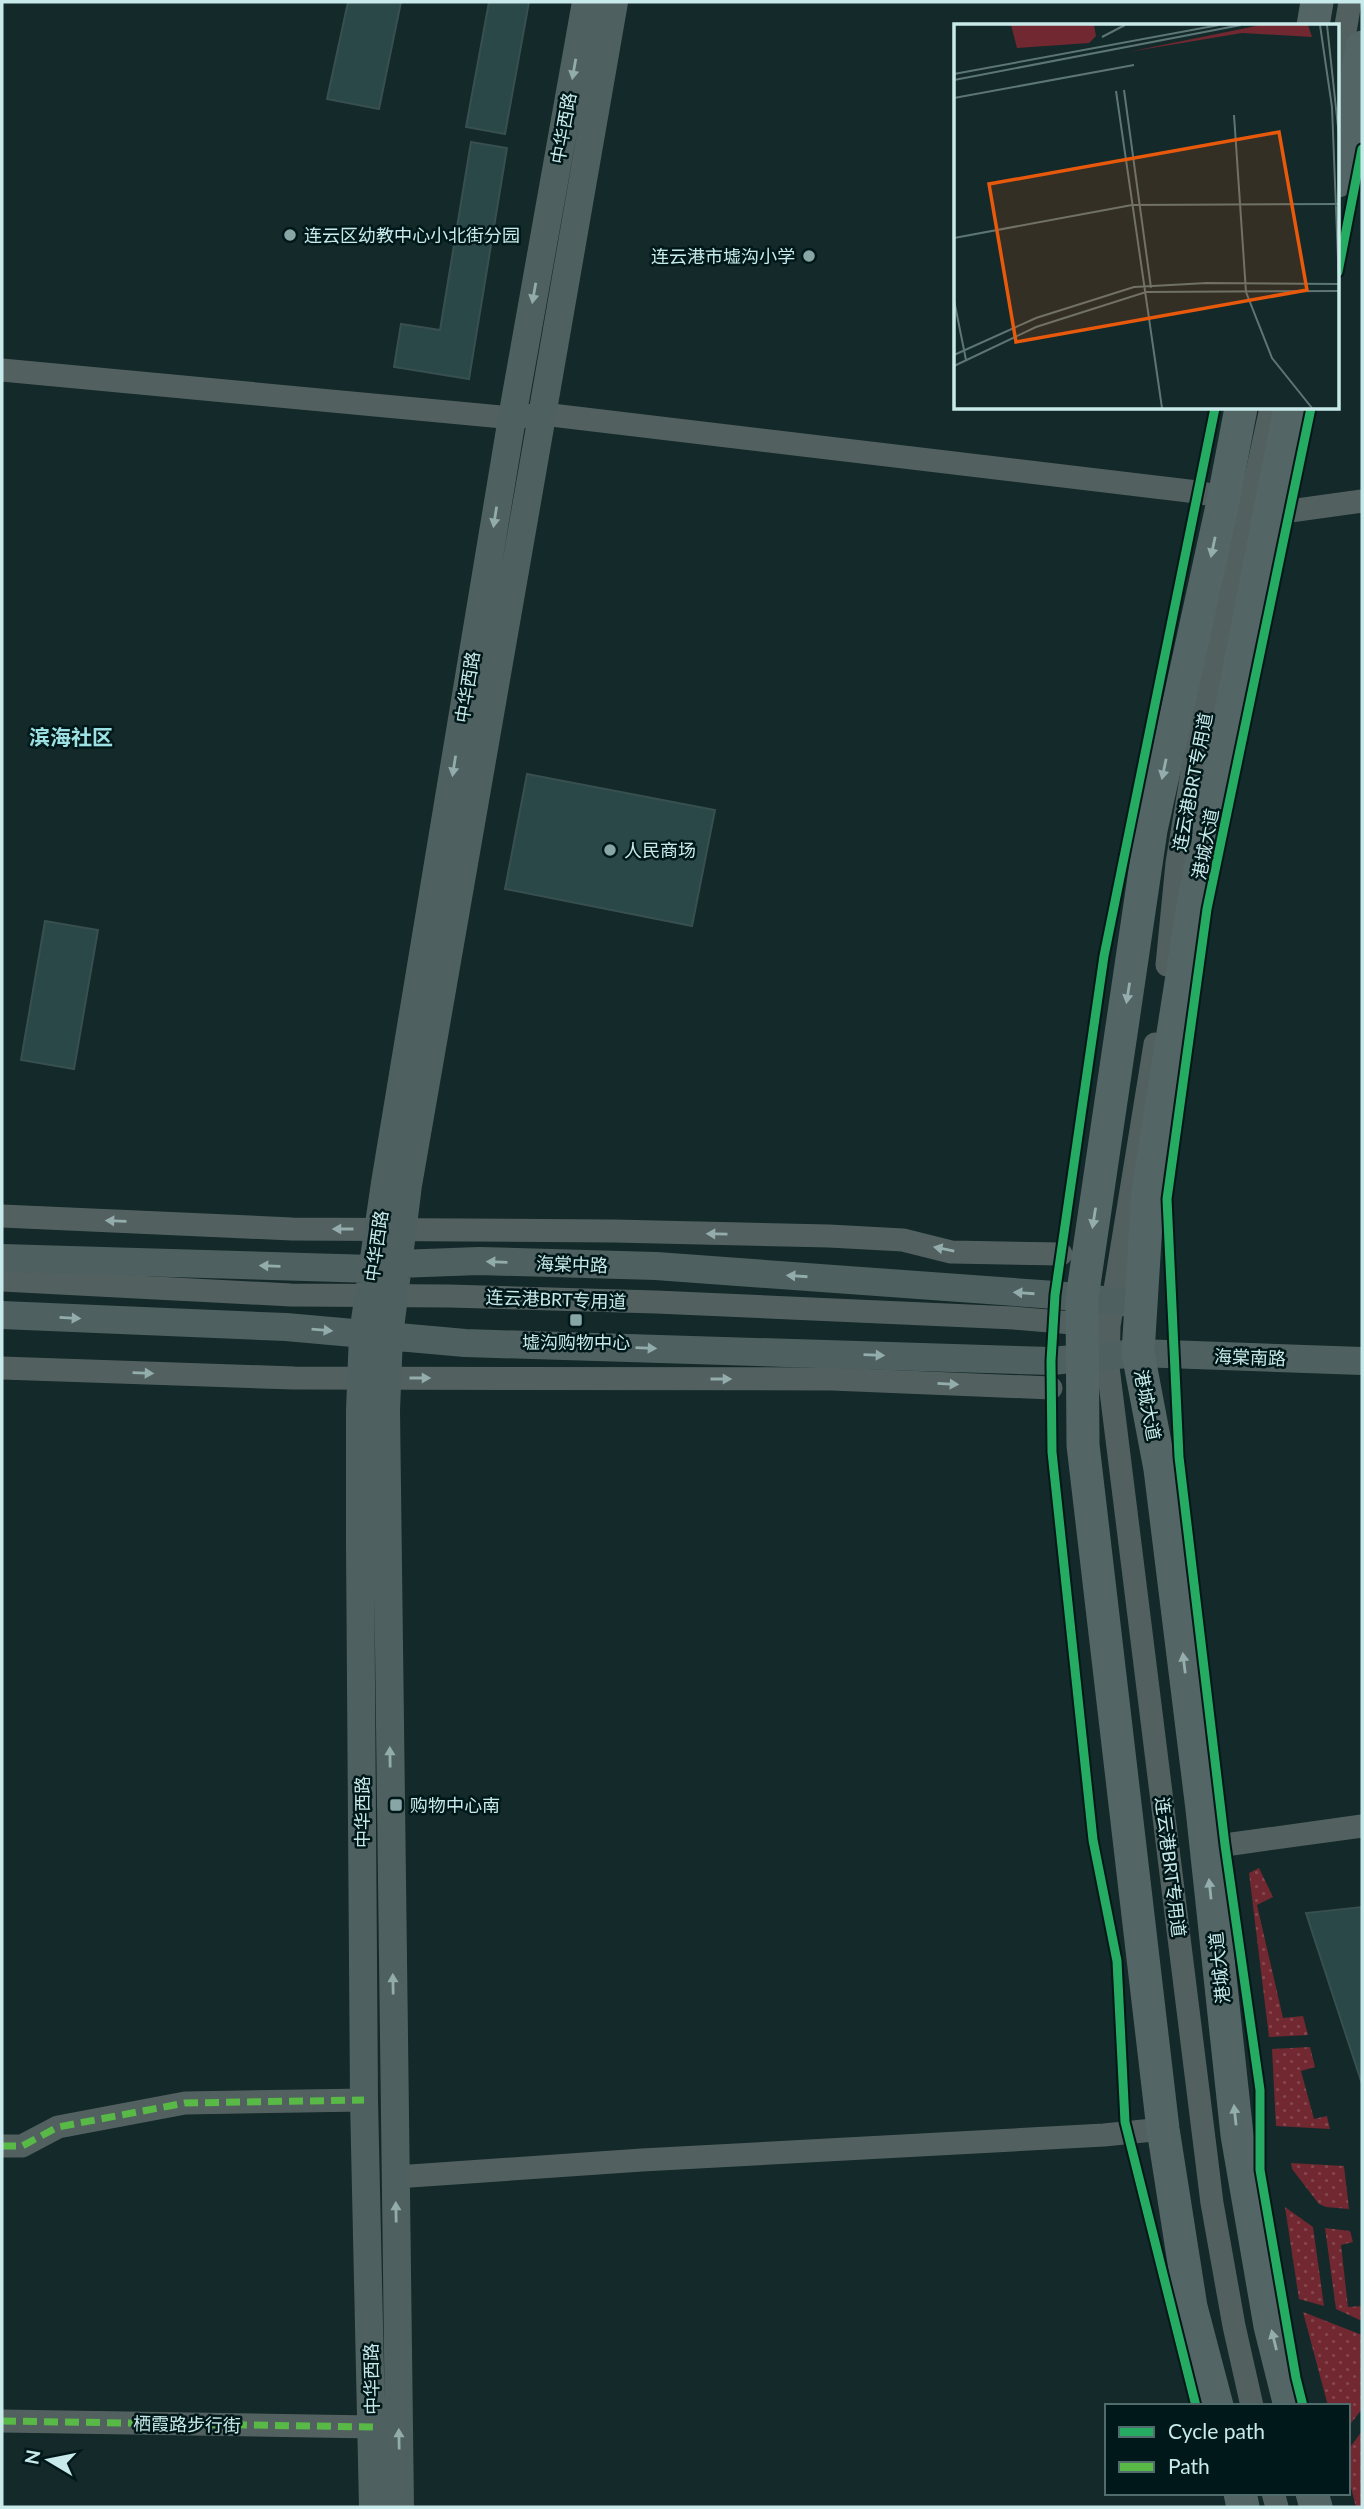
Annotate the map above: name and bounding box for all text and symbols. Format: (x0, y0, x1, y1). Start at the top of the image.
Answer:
inset map (954, 24, 1340, 410)
one-way arrow (568, 58, 579, 80)
street label: 中华西路 (546, 91, 580, 165)
place label: 连云区幼教中心小北街分园 (304, 224, 520, 246)
marker: 连云区幼教中心小北街分园 (282, 227, 298, 243)
place label: 连云港市墟沟小学 (651, 245, 795, 267)
marker: 连云港市墟沟小学 (801, 248, 817, 264)
one-way arrow (528, 282, 539, 304)
one-way arrow (489, 506, 500, 528)
one-way arrow (1208, 536, 1219, 558)
street label: 中华西路 (451, 650, 483, 724)
street label: 连云港BRT专用道 (1168, 711, 1216, 853)
district label: 滨海社区 (29, 724, 113, 749)
one-way arrow (448, 755, 459, 777)
one-way arrow (1159, 758, 1170, 780)
street label: 港城大道 (1187, 807, 1223, 881)
place label: 人民商场 (624, 839, 696, 861)
marker: 人民商场 (602, 842, 618, 858)
one-way arrow (1122, 982, 1133, 1004)
one-way arrow (1088, 1207, 1099, 1229)
street label: 中华西路 (360, 1209, 392, 1283)
one-way arrow (104, 1216, 126, 1227)
one-way arrow (332, 1223, 354, 1235)
one-way arrow (706, 1228, 728, 1239)
one-way arrow (933, 1244, 955, 1255)
street label: 海棠中路 (536, 1252, 608, 1276)
one-way arrow (485, 1256, 507, 1267)
one-way arrow (258, 1260, 280, 1271)
one-way arrow (786, 1270, 808, 1281)
street label: 连云港BRT专用道 (485, 1286, 627, 1312)
one-way arrow (1013, 1287, 1035, 1298)
one-way arrow (59, 1312, 81, 1323)
marker: 墟沟购物中心 (568, 1312, 584, 1328)
one-way arrow (311, 1325, 333, 1336)
place label: 墟沟购物中心 (522, 1331, 630, 1353)
one-way arrow (636, 1343, 658, 1354)
street label: 海棠南路 (1214, 1345, 1286, 1369)
one-way arrow (863, 1350, 885, 1361)
one-way arrow (133, 1368, 155, 1379)
street label: 港城大道 (1130, 1368, 1166, 1442)
one-way arrow (409, 1372, 431, 1384)
one-way arrow (710, 1373, 732, 1385)
one-way arrow (937, 1378, 959, 1389)
one-way arrow (1178, 1652, 1189, 1674)
one-way arrow (384, 1745, 396, 1767)
street label: 中华西路 (351, 1776, 373, 1848)
place label: 购物中心南 (410, 1794, 500, 1816)
street label: 连云港BRT专用道 (1151, 1796, 1191, 1938)
marker: 购物中心南 (388, 1797, 404, 1813)
one-way arrow (1205, 1878, 1216, 1900)
street label: 港城大道 (1204, 1931, 1234, 2005)
one-way arrow (387, 1973, 399, 1995)
one-way arrow (1229, 2104, 1240, 2126)
one-way arrow (390, 2200, 402, 2222)
one-way arrow (1268, 2328, 1279, 2350)
street label: 中华西路 (359, 2343, 383, 2415)
legend (1105, 2404, 1350, 2495)
street label: 栖霞路步行街 (133, 2412, 241, 2436)
text: Cycle path (1168, 2418, 1265, 2443)
north arrow (14, 2425, 84, 2495)
one-way arrow (393, 2428, 405, 2450)
text: N (19, 2448, 44, 2466)
text: Path (1168, 2453, 1210, 2478)

